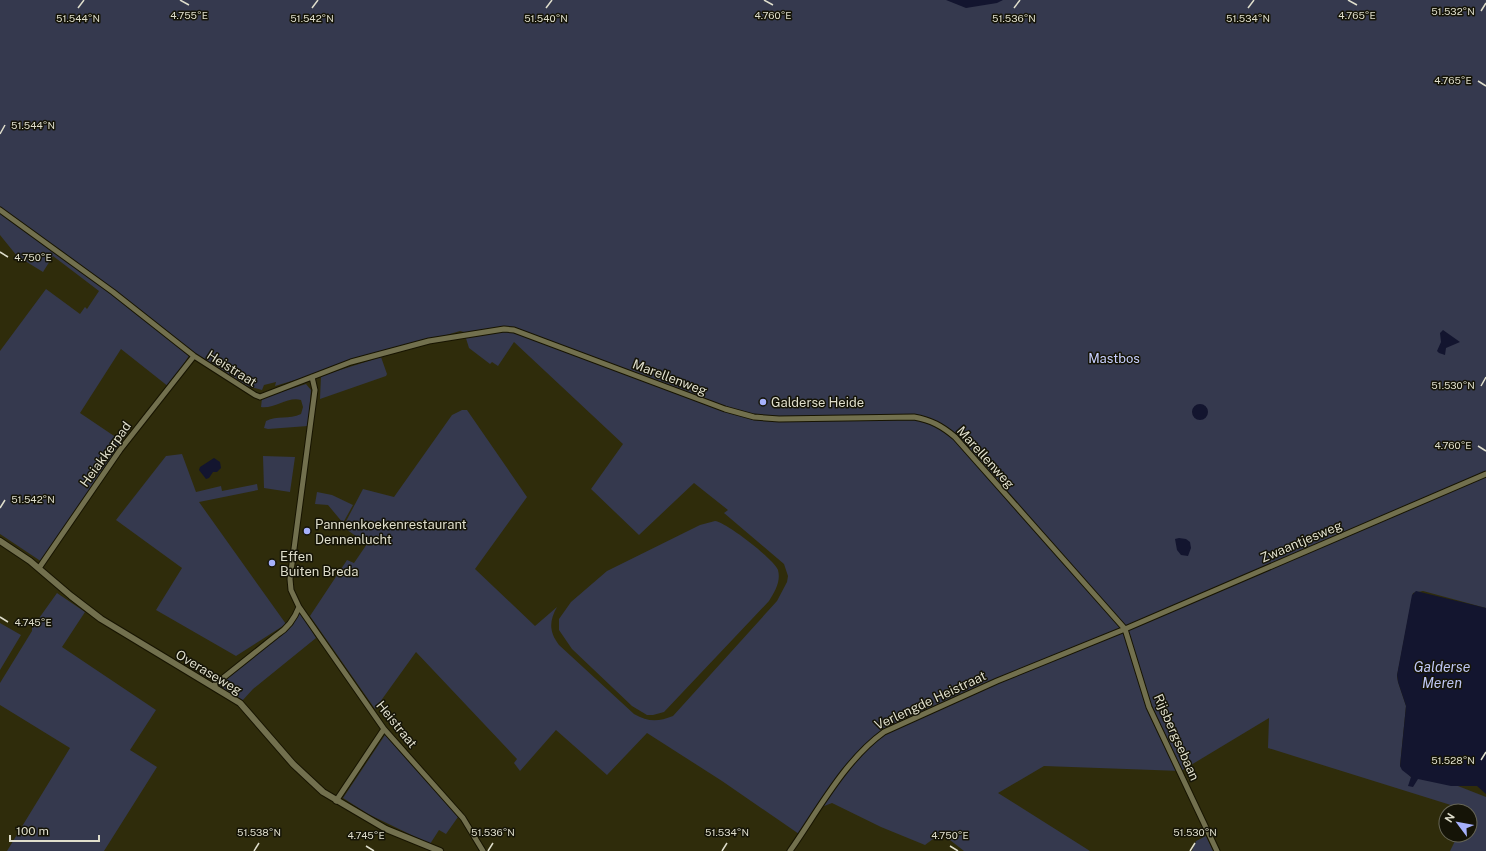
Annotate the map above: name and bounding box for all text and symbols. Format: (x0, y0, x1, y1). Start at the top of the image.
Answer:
text: 51.532°N (1431, 5, 1475, 17)
text: 4.755°E (170, 9, 208, 21)
text: 4.760°E (755, 9, 791, 21)
text: 4.765°E (1338, 9, 1376, 21)
text: 51.544°N (56, 12, 100, 24)
text: 51.542°N (290, 12, 334, 24)
text: 51.540°N (524, 12, 568, 24)
text: 51.536°N (992, 12, 1036, 24)
text: 51.534°N (1226, 12, 1270, 24)
text: 4.765°E (1434, 74, 1472, 86)
text: 51.544°N (11, 119, 55, 131)
text: 4.750°E (14, 251, 52, 263)
street label: Heistraat (204, 347, 259, 390)
park label: Mastbos (1088, 351, 1140, 366)
street label: Marellenweg (631, 356, 709, 399)
text: 51.530°N (1431, 379, 1475, 391)
place label: Galderse Heide (771, 395, 864, 410)
marker: Galderse Heide (758, 397, 768, 407)
street label: Heiakkerpad (77, 419, 134, 490)
street label: Marellenweg (954, 423, 1017, 491)
text: 4.760°E (1435, 439, 1471, 451)
text: 51.542°N (11, 493, 55, 505)
place label: Pannenkoekenrestaurant Dennenlucht (315, 517, 467, 547)
street label: Zwaantjesweg (1258, 517, 1344, 565)
marker: Pannenkoekenrestaurant Dennenlucht (302, 526, 312, 536)
place label: Effen Buiten Breda (280, 549, 358, 579)
marker: Effen Buiten Breda (267, 558, 277, 568)
text: 4.745°E (14, 616, 52, 628)
street label: Overaseweg (173, 647, 245, 698)
water label: Galderse Meren (1414, 659, 1471, 691)
street label: Verlengde Heistraat (872, 668, 988, 733)
street label: Rijsbergsebaan (1151, 692, 1202, 783)
street label: Heistraat (373, 698, 420, 751)
text: 51.528°N (1431, 754, 1475, 766)
north arrow (1438, 803, 1478, 843)
text: N (1442, 811, 1457, 825)
scale bar (10, 817, 99, 843)
text: 100 m (16, 824, 49, 838)
text: 51.538°N (237, 826, 281, 838)
text: 51.536°N (471, 826, 515, 838)
text: 51.534°N (705, 826, 749, 838)
text: 51.530°N (1173, 826, 1217, 838)
text: 4.745°E (347, 829, 385, 841)
text: 4.750°E (931, 829, 969, 841)

